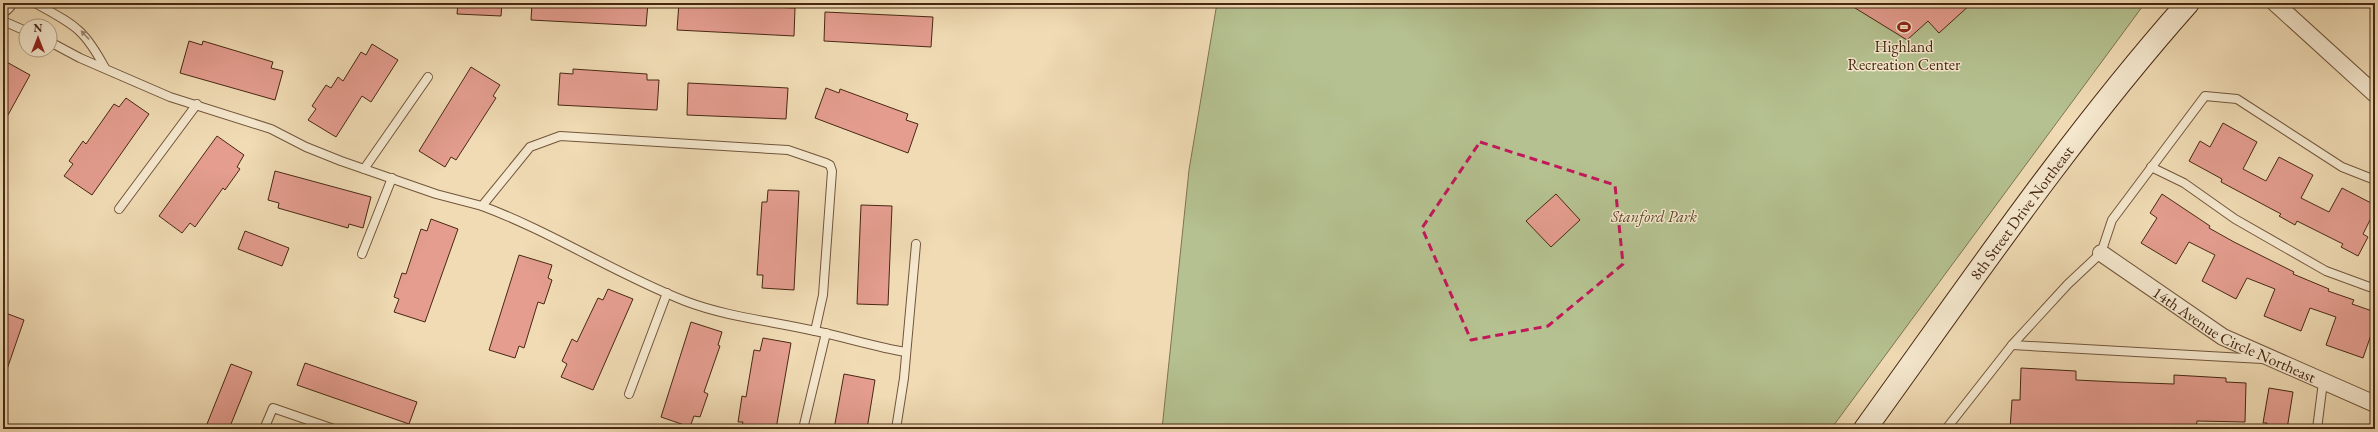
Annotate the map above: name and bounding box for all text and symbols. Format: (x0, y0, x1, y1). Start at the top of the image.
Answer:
north arrow (18, 18, 58, 58)
sports icon: Highland Recreation Center (1896, 19, 1912, 35)
text: N (34, 21, 43, 35)
one-way arrow (80, 30, 89, 40)
place label: Highland Recreation Center (1848, 36, 1961, 75)
street label: 8th Street Drive Northeast (1965, 141, 2078, 284)
park label: Stanford Park (1610, 206, 1698, 227)
street label: 14th Avenue Circle Northeast (2148, 282, 2319, 388)

